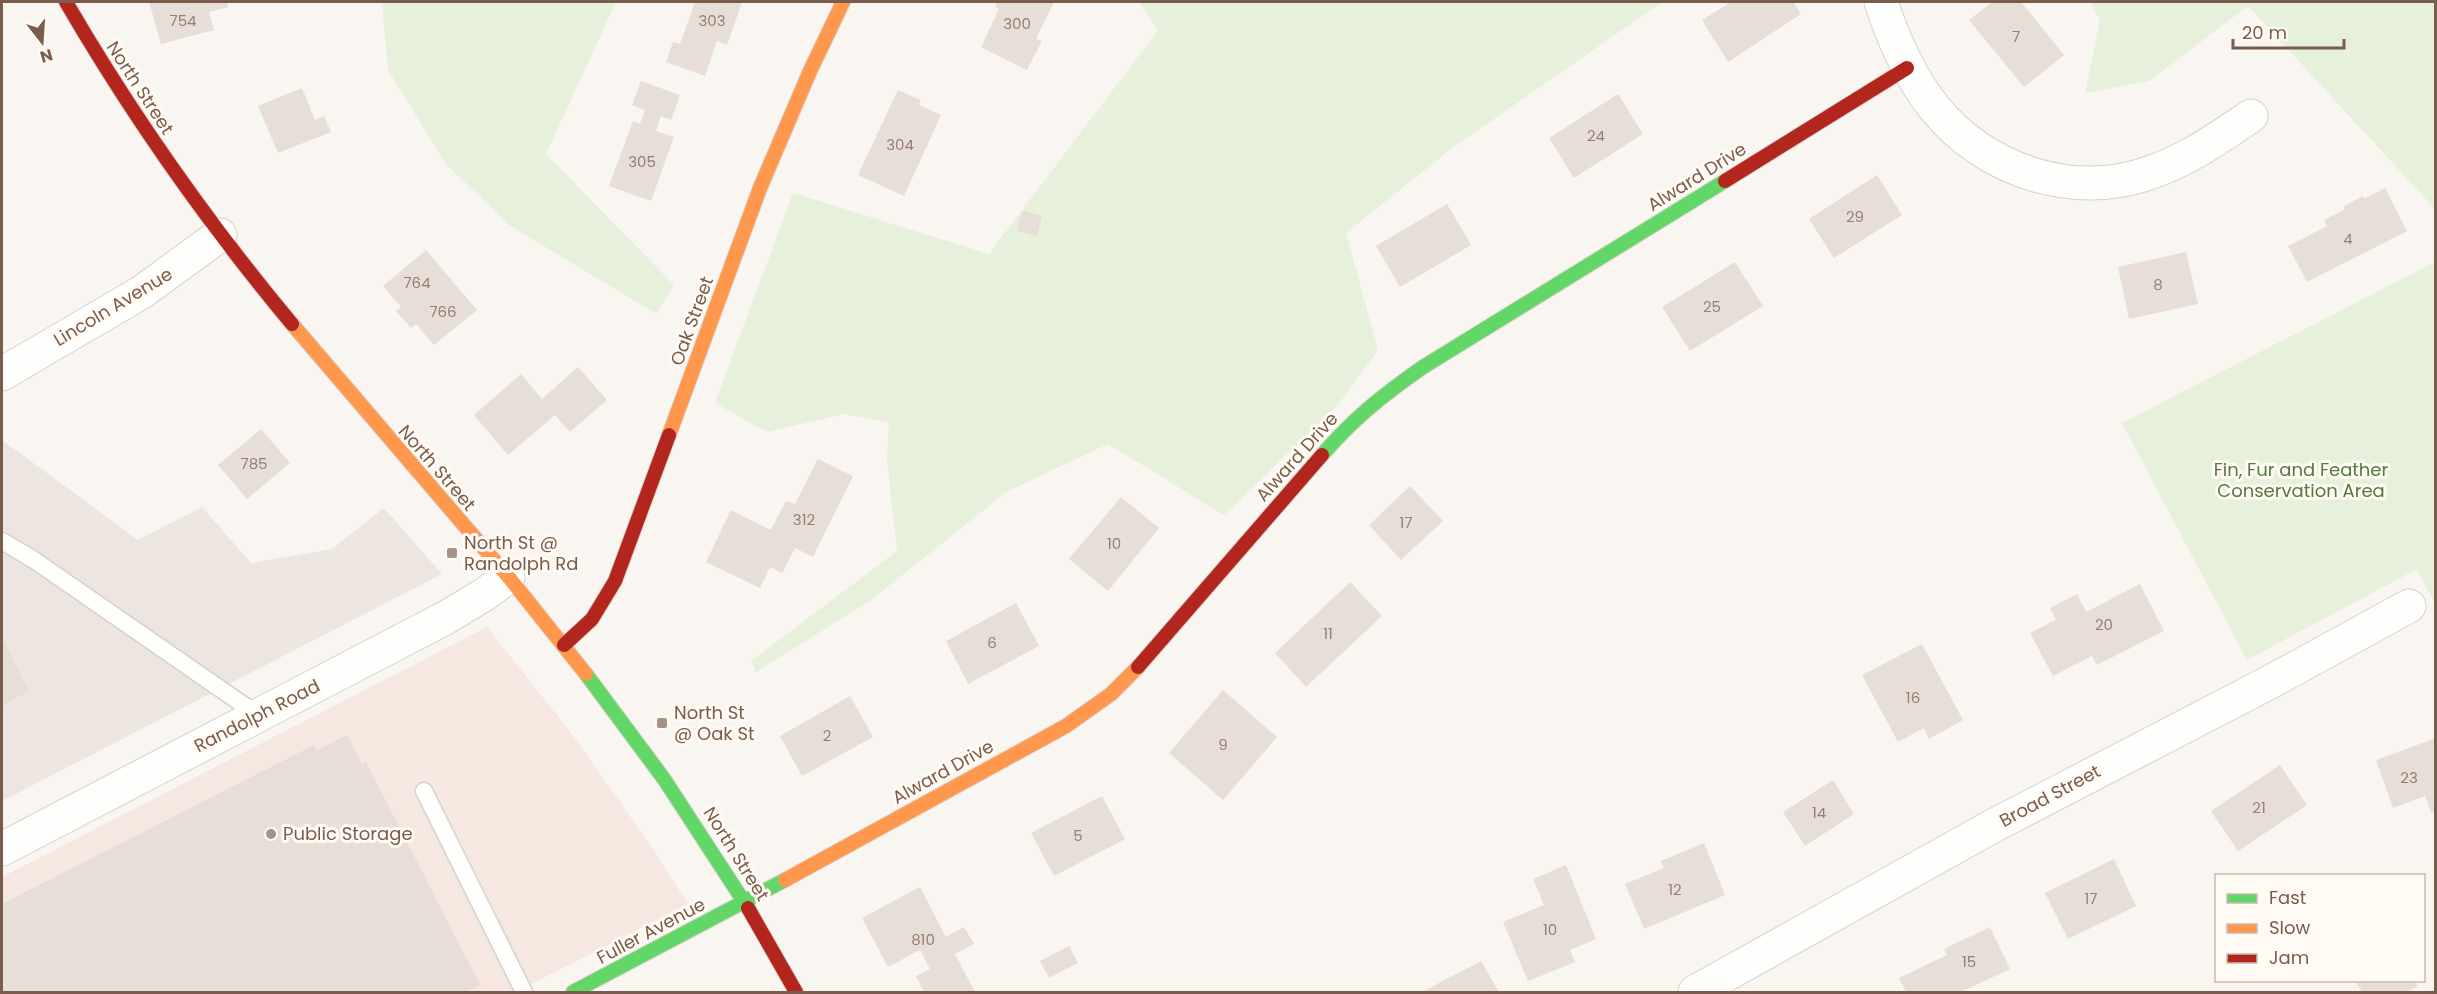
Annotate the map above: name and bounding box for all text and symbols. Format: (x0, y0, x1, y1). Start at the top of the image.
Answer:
house number: 754 (169, 10, 197, 31)
house number: 303 (698, 10, 726, 31)
north arrow (12, 12, 72, 72)
scale bar (2233, 12, 2344, 50)
house number: 300 (1003, 13, 1031, 34)
text: 20 m (2242, 20, 2287, 45)
house number: 7 (2012, 26, 2020, 47)
street label: North Street (101, 36, 180, 139)
text: N (37, 43, 55, 69)
house number: 24 (1587, 125, 1605, 146)
house number: 304 (886, 134, 914, 155)
street label: Alward Drive (1642, 136, 1751, 217)
house number: 305 (628, 151, 656, 172)
house number: 29 (1846, 206, 1864, 227)
house number: 4 (2343, 228, 2353, 249)
street label: Lincoln Avenue (49, 261, 177, 352)
house number: 764 (403, 272, 431, 293)
street label: Oak Street (664, 273, 719, 369)
house number: 8 (2153, 274, 2163, 295)
house number: 25 (1703, 296, 1721, 317)
house number: 766 (429, 301, 457, 322)
street label: Alward Drive (1250, 407, 1343, 507)
street label: North Street (393, 419, 482, 516)
house number: 785 (240, 453, 268, 474)
park label: Fin, Fur and Feather Conservation Area (2214, 457, 2389, 503)
house number: 312 (793, 509, 815, 530)
house number: 17 (1400, 512, 1413, 533)
place label: North St @ Randolph Rd (464, 530, 578, 576)
house number: 10 (1107, 533, 1121, 554)
marker: North St @ Randolph Rd (445, 546, 459, 560)
house number: 20 (2095, 614, 2113, 635)
house number: 11 (1323, 623, 1333, 644)
house number: 6 (987, 632, 997, 653)
street label: Randolph Road (190, 673, 324, 758)
house number: 16 (1906, 687, 1920, 708)
place label: North St @ Oak St (674, 700, 755, 746)
marker: North St @ Oak St (655, 716, 669, 730)
house number: 2 (823, 725, 831, 746)
street label: Alward Drive (888, 733, 998, 810)
house number: 9 (1218, 734, 1228, 755)
street label: Broad Street (1995, 758, 2105, 833)
house number: 23 (2400, 767, 2418, 788)
house number: 21 (2252, 797, 2266, 818)
street label: North Street (698, 802, 775, 906)
house number: 14 (1812, 802, 1826, 823)
place label: Public Storage (283, 821, 413, 846)
house number: 5 (1073, 825, 1083, 846)
marker: Public Storage (264, 827, 278, 841)
legend (2215, 874, 2425, 982)
house number: 12 (1668, 879, 1682, 900)
text: Fast (2269, 885, 2306, 910)
house number: 17 (2085, 888, 2098, 909)
street label: Fuller Avenue (592, 891, 709, 970)
text: Slow (2269, 915, 2311, 940)
house number: 10 (1543, 919, 1557, 940)
house number: 810 (911, 929, 935, 950)
text: Jam (2269, 945, 2309, 970)
house number: 15 (1962, 951, 1976, 972)

